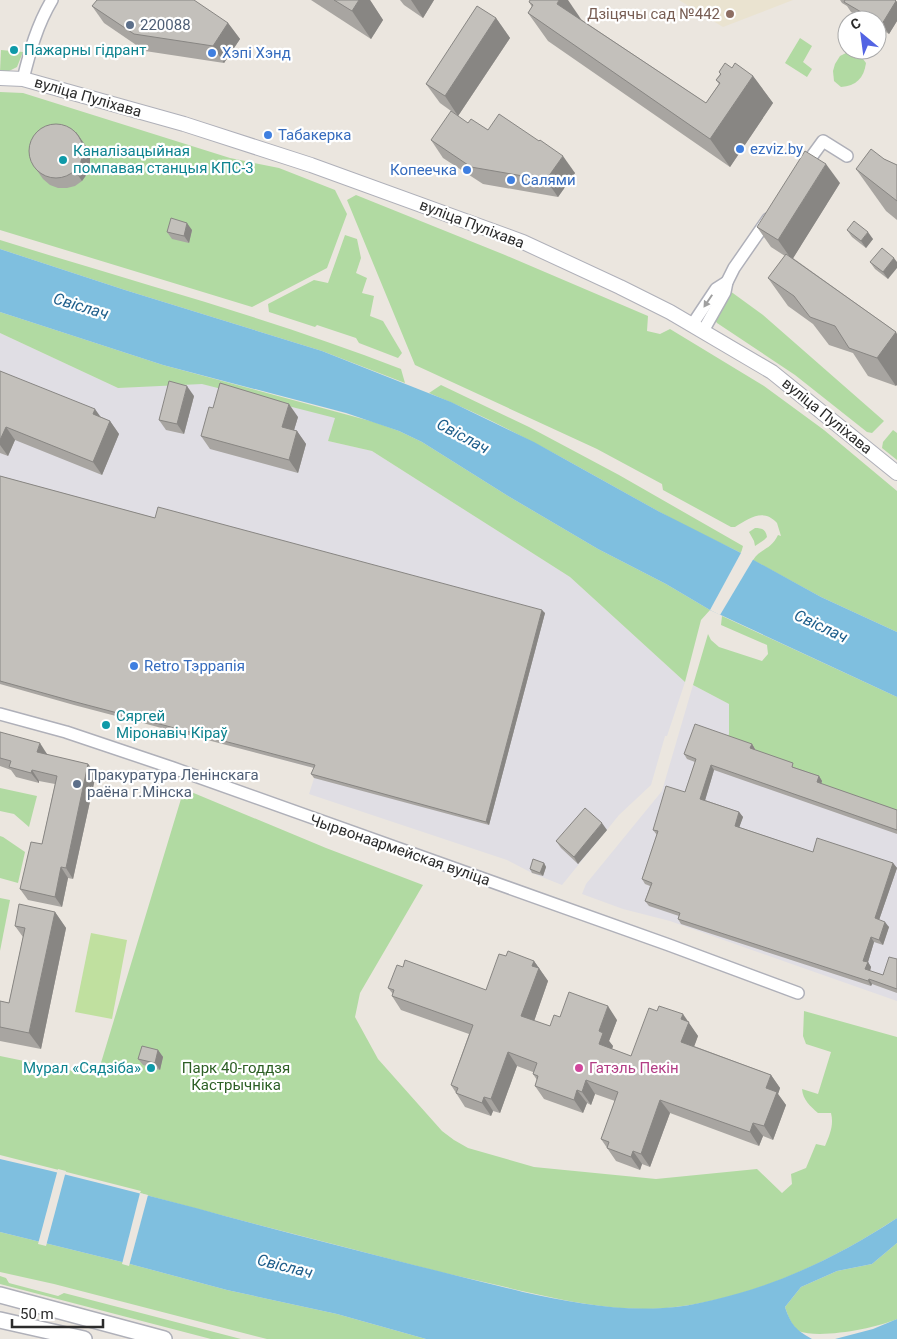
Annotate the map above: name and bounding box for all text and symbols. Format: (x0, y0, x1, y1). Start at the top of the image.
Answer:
place label: Дзіцячы сад №442 (587, 5, 720, 23)
marker: Дзіцячы сад №442 (724, 8, 736, 20)
north arrow (837, 10, 887, 60)
text: С (848, 14, 864, 33)
place label: 220088 (140, 16, 191, 34)
marker: 220088 (124, 19, 136, 31)
place label: Пажарны гідрант (24, 41, 146, 59)
marker: Пажарны гідрант (8, 44, 20, 56)
place label: Хэпі Хэнд (222, 44, 291, 62)
marker: Хэпі Хэнд (206, 47, 218, 59)
street label: вуліца Пуліхава (32, 73, 144, 121)
place label: Табакерка (278, 126, 351, 144)
marker: Табакерка (262, 129, 274, 141)
place label: ezviz.by (750, 140, 803, 158)
place label: Каналізацыйная помпавая станцыя КПС-3 (73, 142, 254, 177)
marker: ezviz.by (734, 143, 746, 155)
marker: Каналізацыйная помпавая станцыя КПС-3 (57, 154, 69, 166)
place label: Копеечка (390, 161, 457, 179)
marker: Копеечка (461, 164, 473, 176)
place label: Салями (521, 171, 576, 189)
marker: Салями (505, 174, 517, 186)
street label: вуліца Пуліхава (417, 196, 527, 252)
water label: Свіслач (51, 289, 111, 323)
one-way arrow (703, 295, 713, 308)
street label: вуліца Пуліхава (778, 374, 876, 458)
water label: Свіслач (433, 414, 493, 458)
water label: Свіслач (791, 605, 851, 647)
place label: Retro Тэррапія (144, 657, 245, 675)
marker: Retro Тэррапія (128, 660, 140, 672)
place label: Сяргей Міронавіч Кіраў (116, 707, 228, 742)
marker: Сяргей Міронавіч Кіраў (100, 719, 112, 731)
place label: Пракуратура Ленінскага раёна г.Мінска (87, 766, 259, 801)
marker: Пракуратура Ленінскага раёна г.Мінска (71, 778, 83, 790)
street label: Чырвонаармейская вуліца (308, 811, 492, 889)
place label: Мурал «Сядзіба» (23, 1059, 141, 1077)
park label: Парк 40-годдзя Кастрычніка (182, 1059, 290, 1094)
place label: Гатэль Пекін (589, 1059, 679, 1077)
marker: Мурал «Сядзіба» (145, 1062, 157, 1074)
marker: Гатэль Пекін (573, 1062, 585, 1074)
water label: Свіслач (255, 1250, 315, 1282)
scale bar (12, 1296, 104, 1328)
text: 50 m (20, 1305, 54, 1323)

